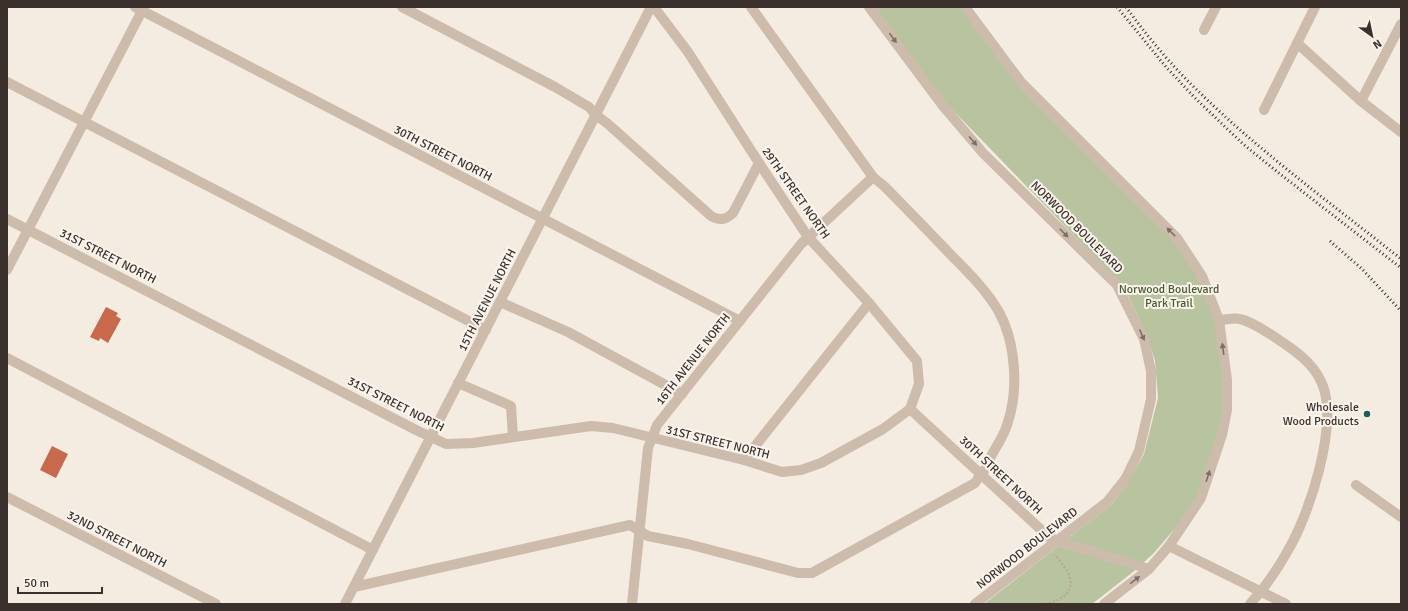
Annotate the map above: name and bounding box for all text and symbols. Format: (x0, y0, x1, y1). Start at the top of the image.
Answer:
north arrow (1352, 16, 1392, 56)
one-way arrow (888, 33, 897, 44)
text: N (1370, 36, 1384, 52)
street label: 30TH STREET NORTH (391, 122, 494, 185)
one-way arrow (968, 135, 977, 146)
street label: 29TH STREET NORTH (758, 145, 833, 242)
street label: NORWOOD BOULEVARD (1027, 178, 1126, 277)
street label: 31ST STREET NORTH (57, 226, 159, 287)
one-way arrow (1166, 227, 1176, 237)
one-way arrow (1059, 228, 1069, 238)
street label: 15TH AVENUE NORTH (455, 247, 520, 354)
park label: Norwood Boulevard Park Trail (1119, 282, 1219, 311)
street label: 16TH AVENUE NORTH (653, 310, 734, 408)
one-way arrow (1138, 329, 1145, 341)
one-way arrow (1220, 343, 1226, 355)
street label: 31ST STREET NORTH (345, 374, 447, 435)
place label: Wholesale Wood Products (1283, 400, 1359, 429)
marker: Wholesale Wood Products (1362, 409, 1372, 419)
street label: 31ST STREET NORTH (664, 422, 771, 463)
street label: 30TH STREET NORTH (956, 433, 1045, 518)
one-way arrow (1206, 469, 1212, 481)
street label: NORWOOD BOULEVARD (974, 504, 1081, 593)
street label: 32ND STREET NORTH (64, 508, 169, 571)
scale bar (18, 569, 102, 595)
text: 50 m (24, 576, 49, 591)
one-way arrow (1129, 576, 1140, 585)

